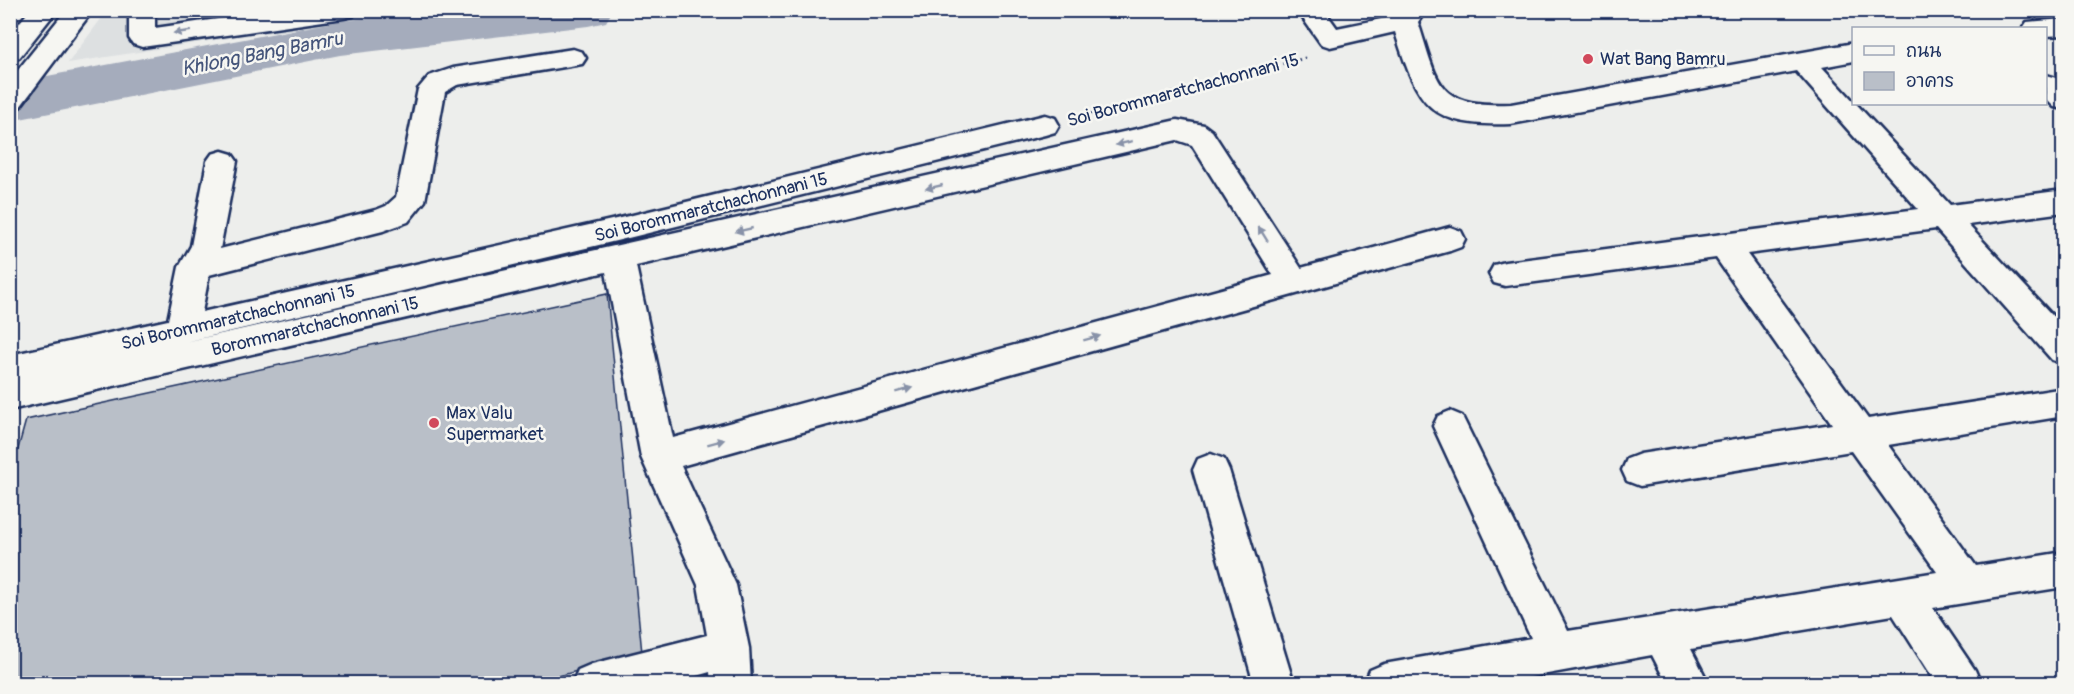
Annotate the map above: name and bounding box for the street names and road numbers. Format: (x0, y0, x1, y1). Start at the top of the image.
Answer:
street label: Soi Borommaratchachonnani 15 (1064, 48, 1302, 133)
street label: Soi Borommaratchachonnani 15 (592, 167, 830, 248)
street label: Soi Borommaratchachonnani 15 (119, 280, 357, 354)
street label: Borommaratchachonnani 15 (209, 292, 421, 360)

